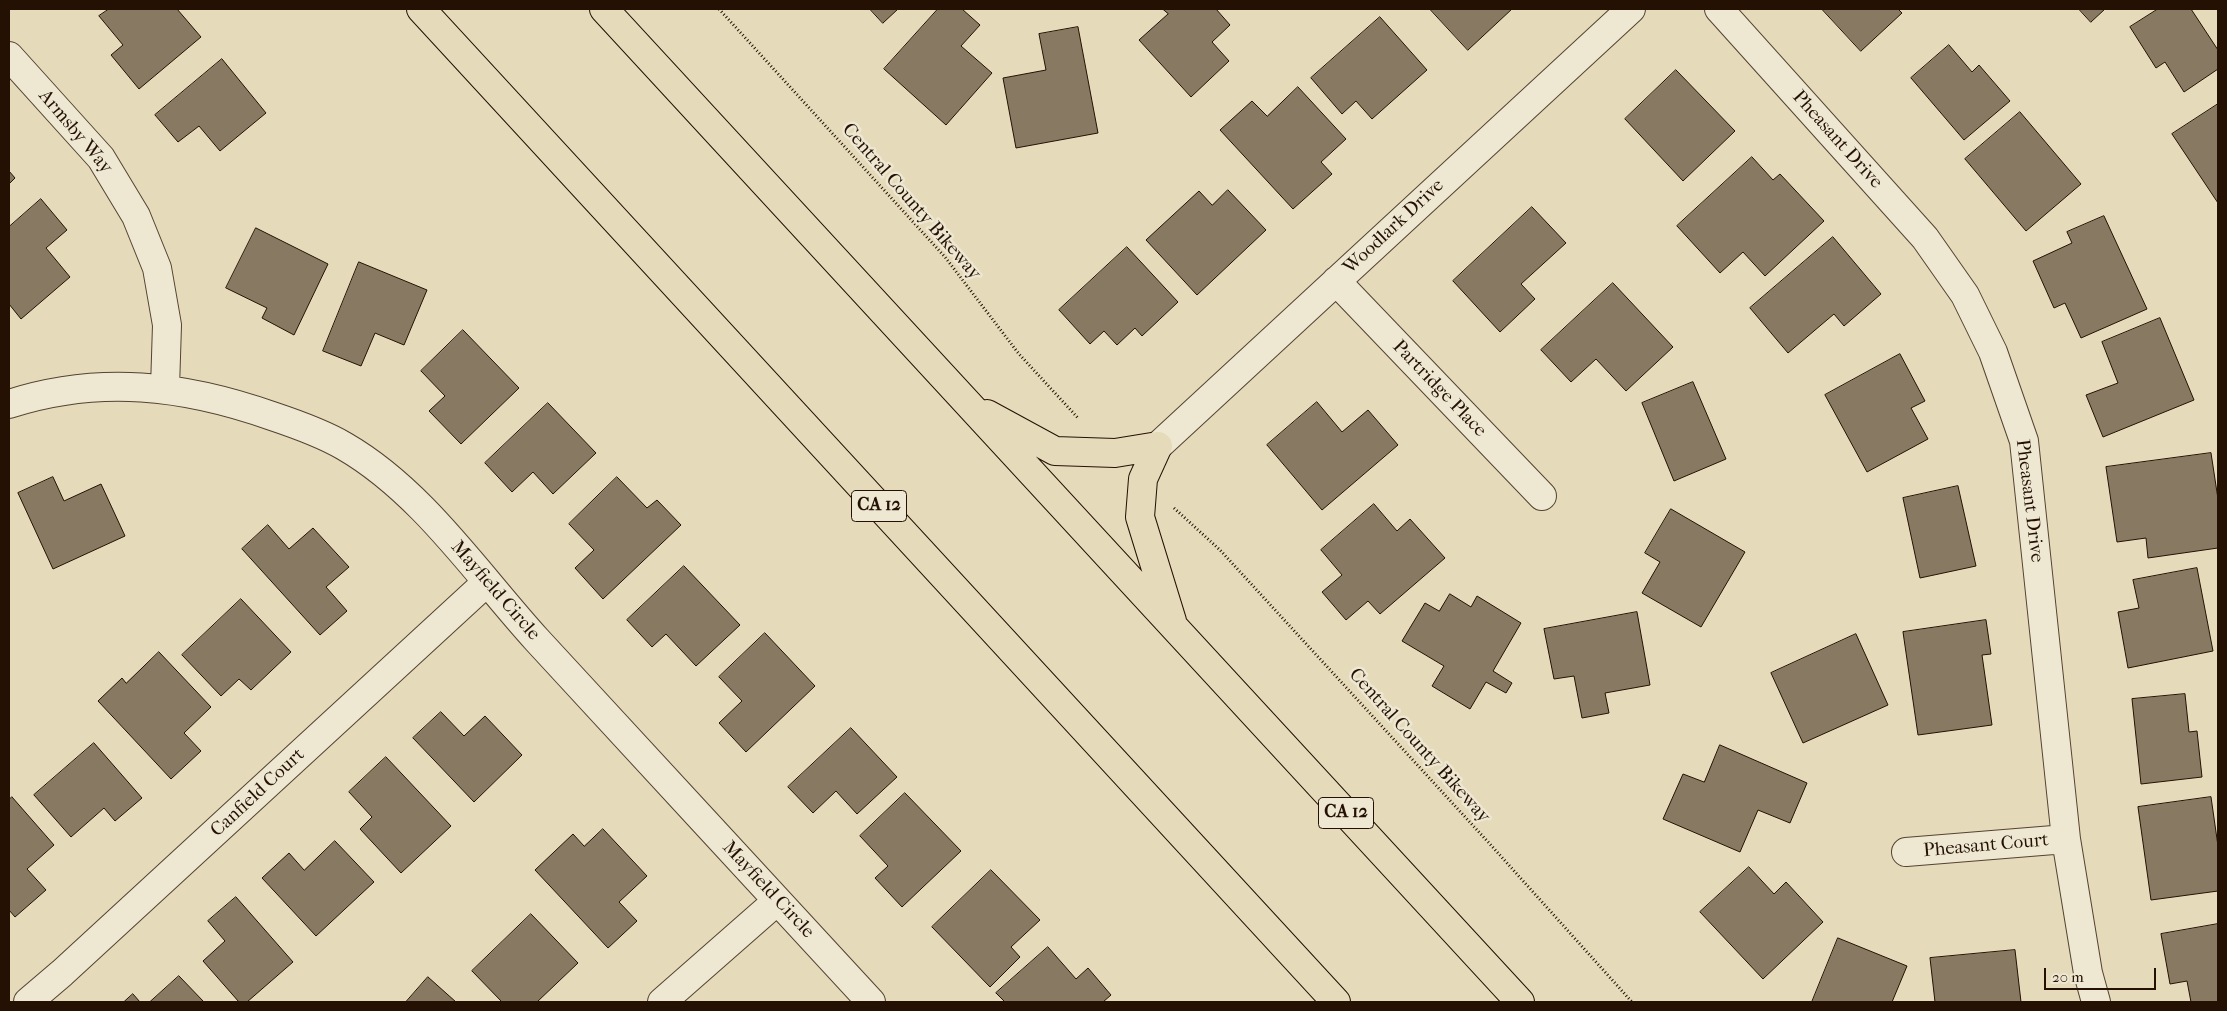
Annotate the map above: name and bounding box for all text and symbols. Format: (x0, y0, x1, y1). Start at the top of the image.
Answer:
street label: Armsby Way (33, 85, 117, 179)
street label: Pheasant Drive (1787, 86, 1887, 194)
street label: Central County Bikeway (837, 119, 985, 285)
street label: Woodlark Drive (1339, 175, 1449, 279)
street label: Partridge Place (1387, 336, 1491, 442)
street label: Pheasant Drive (2010, 438, 2048, 564)
road number: CA 12 (852, 491, 906, 522)
street label: Mayfield Circle (446, 537, 544, 645)
street label: Central County Bikeway (1344, 664, 1494, 828)
street label: Canfield Court (206, 744, 310, 842)
road number: CA 12 (1318, 798, 1374, 828)
street label: Pheasant Court (1922, 829, 2050, 863)
street label: Mayfield Circle (717, 837, 819, 943)
scale bar (2047, 958, 2160, 990)
text: 20 m (2052, 968, 2084, 986)

